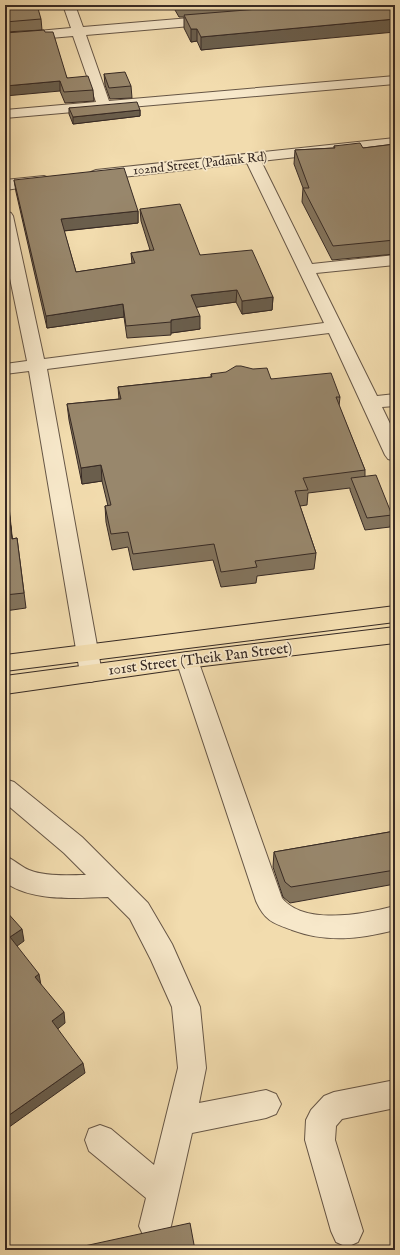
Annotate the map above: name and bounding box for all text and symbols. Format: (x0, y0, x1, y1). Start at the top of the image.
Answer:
street label: 102nd Street (Padauk Rd) (132, 149, 268, 179)
street label: 101st Street (Theik Pan Street) (107, 638, 293, 680)

